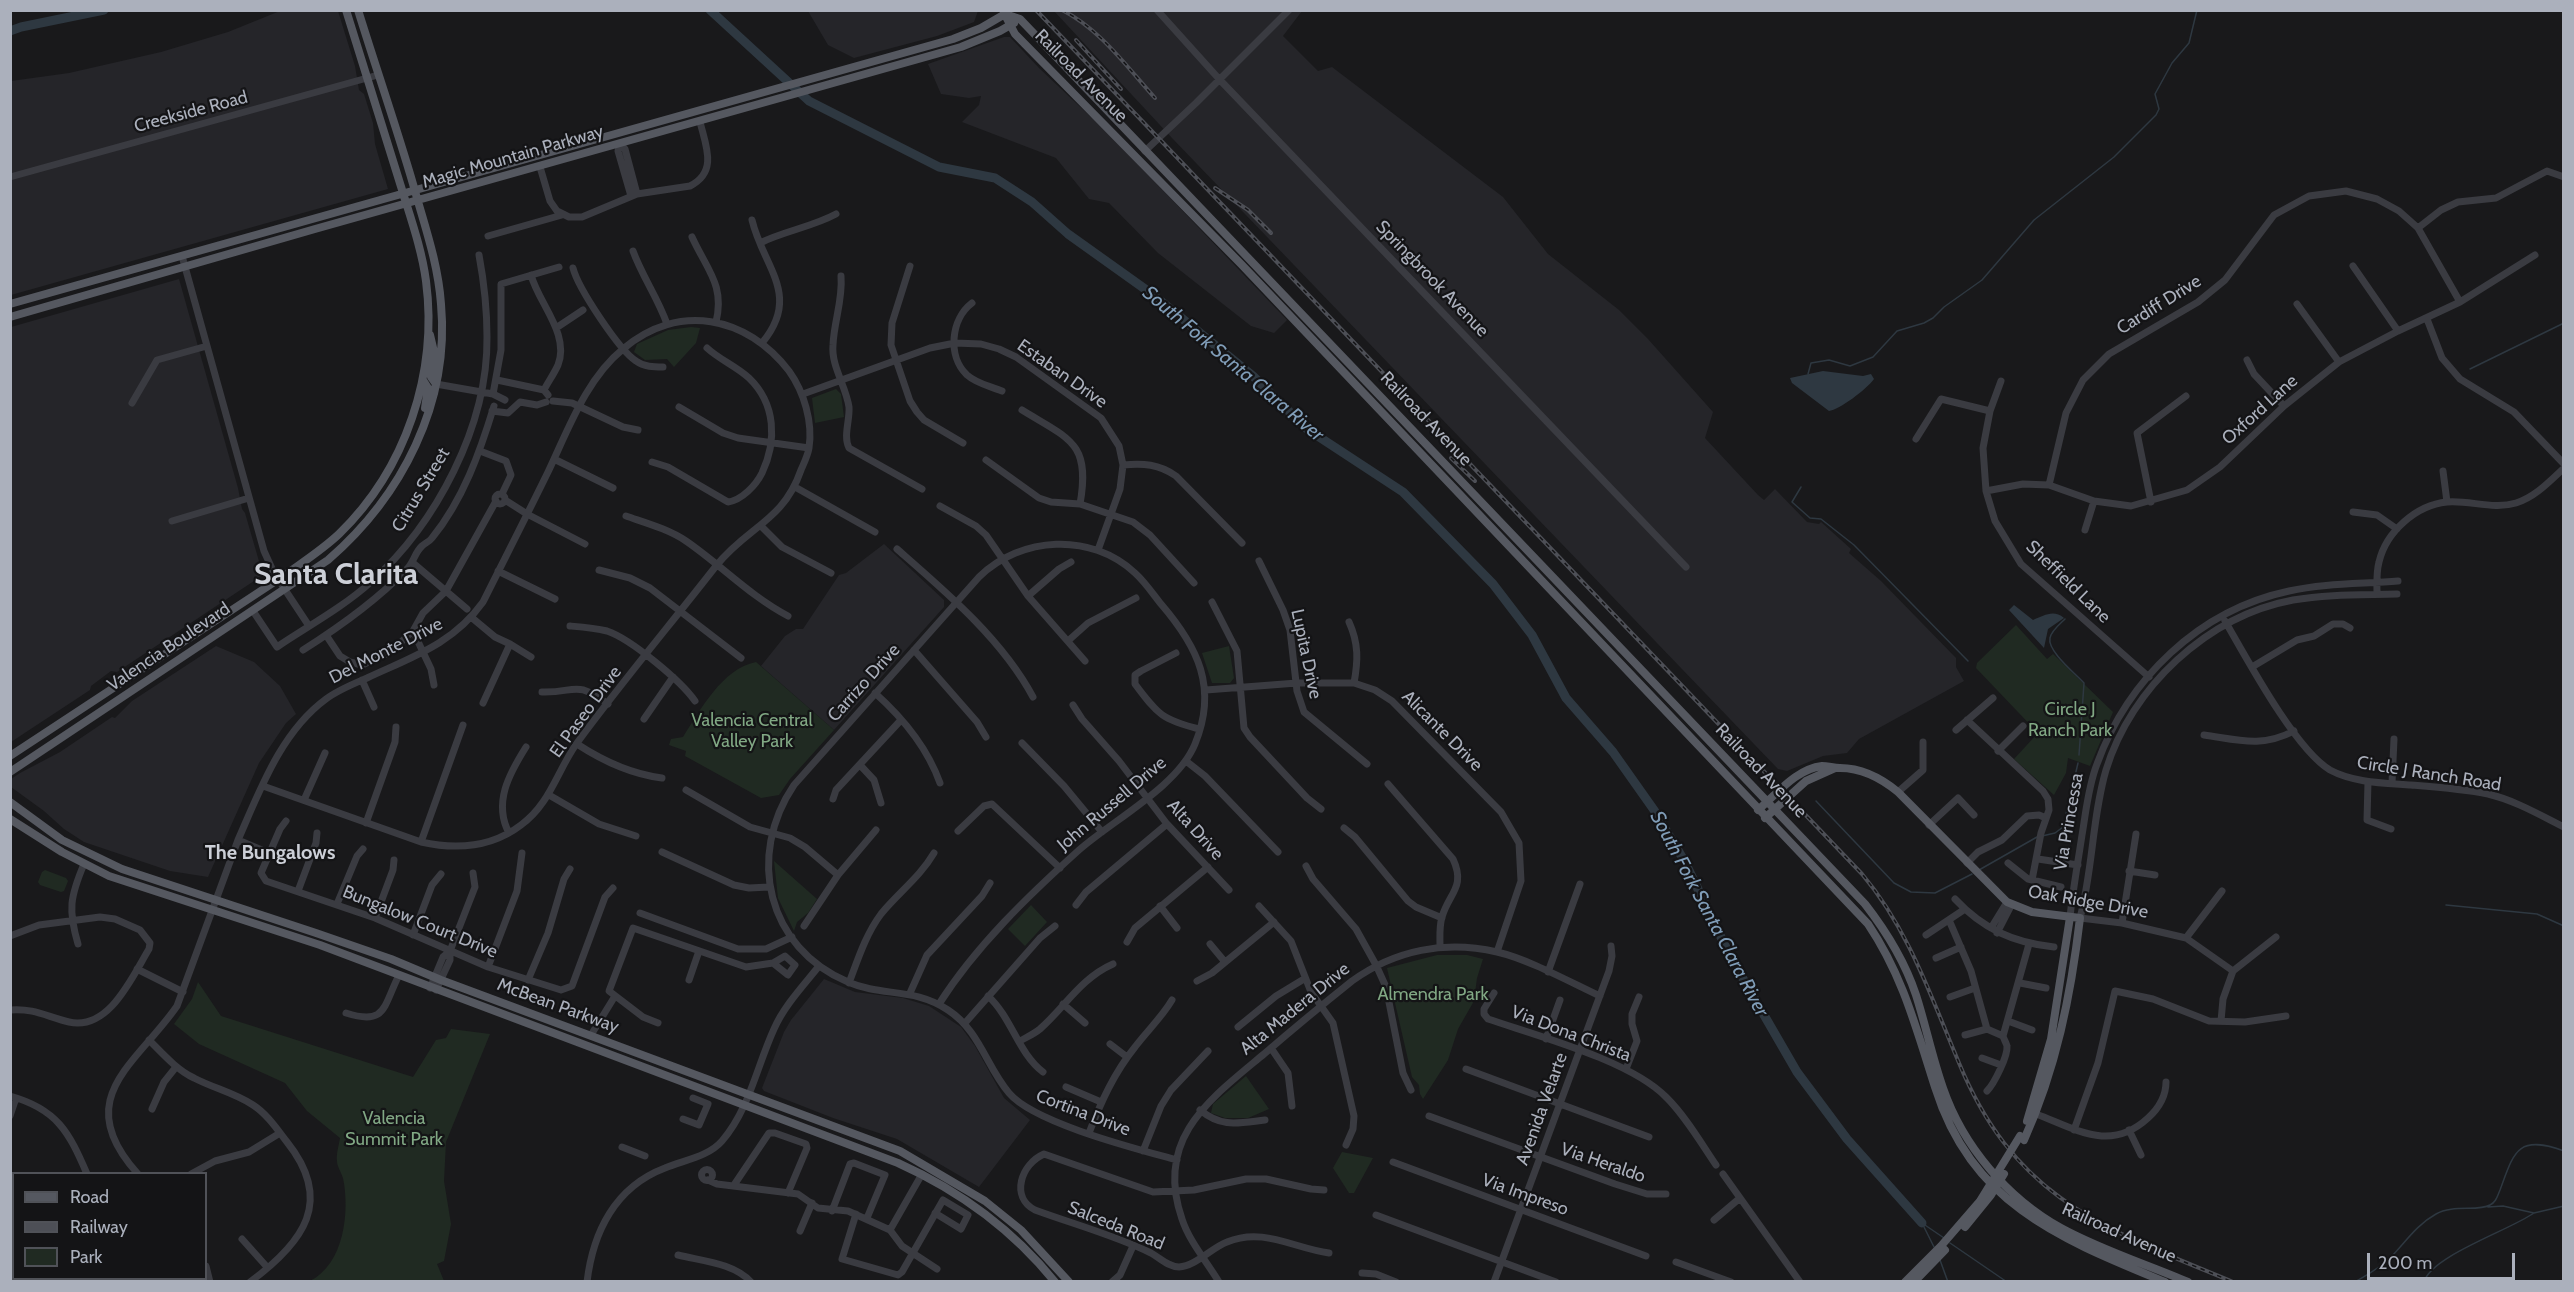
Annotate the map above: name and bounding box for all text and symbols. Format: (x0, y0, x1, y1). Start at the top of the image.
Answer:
street label: Railroad Avenue (1030, 25, 1132, 127)
street label: Creekside Road (132, 86, 250, 138)
street label: Magic Mountain Parkway (420, 121, 606, 193)
street label: Springbrook Avenue (1371, 216, 1493, 342)
street label: Cardiff Drive (2113, 271, 2205, 339)
water label: South Fork Santa Clara River (1138, 281, 1328, 447)
street label: Estaban Drive (1013, 335, 1111, 413)
street label: Railroad Avenue (1376, 367, 1476, 471)
street label: Oxford Lane (2218, 370, 2302, 450)
street label: Citrus Street (387, 444, 455, 536)
street label: Sheffield Lane (2021, 536, 2115, 628)
district label: Santa Clarita (254, 557, 418, 593)
street label: Valencia Boulevard (104, 598, 234, 696)
street label: Lupita Drive (1286, 607, 1326, 701)
street label: Del Monte Drive (326, 613, 446, 689)
street label: Carrizo Drive (823, 640, 905, 726)
street label: El Paseo Drive (546, 662, 626, 762)
street label: Alicante Drive (1397, 686, 1487, 776)
park label: Circle J Ranch Park (2028, 699, 2112, 742)
park label: Valencia Central Valley Park (691, 710, 813, 752)
street label: Railroad Avenue (1711, 719, 1811, 823)
street label: John Russell Drive (1053, 752, 1171, 856)
street label: Circle J Ranch Road (2355, 752, 2503, 796)
street label: Via Princessa (2050, 771, 2088, 873)
street label: Alta Drive (1162, 795, 1228, 865)
water label: South Fork Santa Clara River (1645, 807, 1773, 1021)
district label: The Bungalows (205, 841, 335, 865)
street label: Bungalow Court Drive (339, 881, 501, 963)
street label: Oak Ridge Drive (2026, 881, 2150, 923)
street label: Alta Madera Drive (1236, 958, 1354, 1060)
street label: McBean Parkway (494, 974, 622, 1038)
park label: Almendra Park (1378, 984, 1488, 1006)
street label: Via Dona Christa (1508, 1001, 1634, 1067)
street label: Avenida Velarte (1512, 1050, 1572, 1168)
street label: Cortina Drive (1033, 1085, 1133, 1141)
park label: Valencia Summit Park (345, 1108, 443, 1150)
street label: Via Heraldo (1558, 1138, 1648, 1188)
street label: Via Impreso (1479, 1169, 1571, 1221)
legend (12, 1172, 207, 1280)
text: Road (70, 1186, 109, 1208)
street label: Salceda Road (1065, 1197, 1167, 1255)
street label: Railroad Avenue (2059, 1198, 2179, 1268)
text: Railway (70, 1216, 128, 1238)
scale bar (2370, 1241, 2518, 1279)
text: Park (70, 1246, 102, 1268)
text: 200 m (2378, 1252, 2432, 1274)

